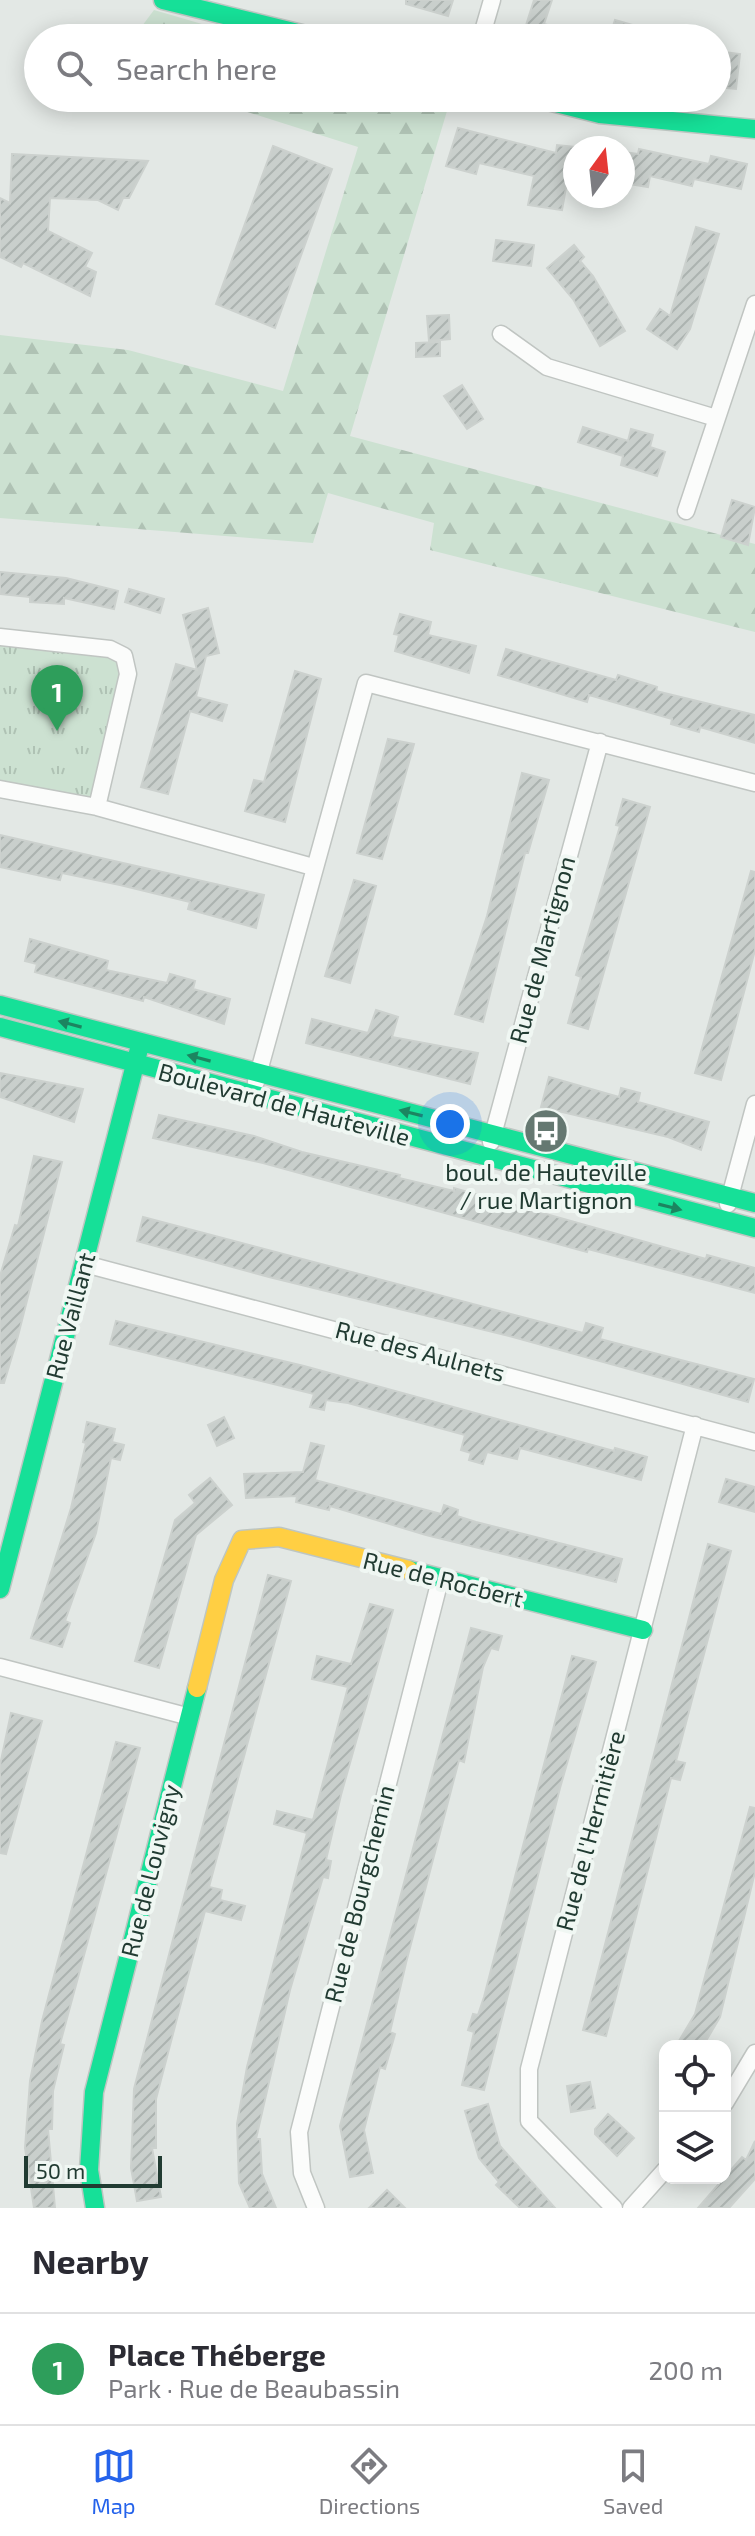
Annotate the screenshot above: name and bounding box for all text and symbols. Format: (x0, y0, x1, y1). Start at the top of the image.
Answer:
search box (24, 24, 731, 112)
icon: search (52, 46, 96, 90)
text: Search here (116, 50, 277, 86)
north arrow (563, 136, 635, 208)
pin: 1 (31, 665, 83, 731)
street label: Rue de Martignon (503, 853, 580, 1046)
one-way arrow (58, 1017, 83, 1029)
one-way arrow (187, 1052, 212, 1064)
street label: Boulevard de Hauteville (156, 1056, 413, 1151)
your location (430, 1104, 470, 1144)
one-way arrow (399, 1106, 424, 1118)
bus stop icon: boul. de Hauteville / rue Martignon (522, 1107, 570, 1155)
place label: boul. de Hauteville / rue Martignon (445, 1157, 647, 1214)
one-way arrow (658, 1201, 683, 1213)
street label: Rue Vaillant (39, 1249, 100, 1382)
street label: Rue des Aulnets (332, 1314, 508, 1387)
street label: Rue de Rocbert (360, 1545, 527, 1612)
street label: Rue de l'Hermitière (549, 1727, 630, 1934)
street label: Rue de Louvigny (114, 1781, 185, 1960)
street label: Rue de Bourgchemin (317, 1782, 400, 2005)
map controls (659, 2040, 731, 2184)
button: locate (659, 2040, 731, 2112)
button: layers (659, 2112, 731, 2184)
scale bar (24, 2152, 162, 2188)
text: 50 m (36, 2157, 85, 2183)
text: Nearby (32, 2240, 149, 2281)
text: Place Théberge (108, 2336, 326, 2372)
text: 1 (52, 2354, 64, 2385)
text: 200 m (648, 2354, 723, 2385)
text: Park · Rue de Beaubassin (108, 2372, 400, 2403)
tab: Map (92, 2444, 136, 2518)
tab: Directions (319, 2444, 420, 2518)
tab: Saved (603, 2444, 663, 2518)

